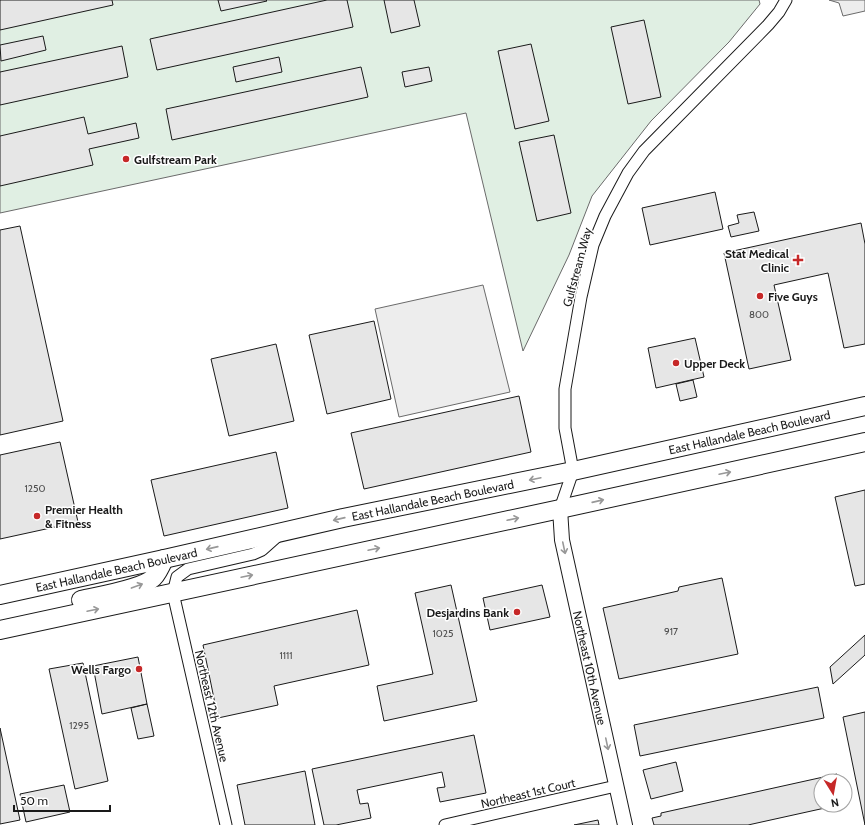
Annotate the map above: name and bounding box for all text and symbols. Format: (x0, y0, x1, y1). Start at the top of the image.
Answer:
place label: Gulfstream Park (134, 152, 217, 167)
marker: Gulfstream Park (121, 154, 131, 164)
street label: Gulfstream Way (559, 226, 595, 308)
place label: Stat Medical Clinic (725, 246, 790, 275)
marker: Stat Medical Clinic (792, 254, 804, 266)
place label: Five Guys (768, 289, 818, 304)
marker: Five Guys (755, 291, 765, 301)
house number: 800 (749, 308, 769, 321)
place label: Upper Deck (684, 356, 745, 371)
marker: Upper Deck (671, 358, 681, 368)
street label: East Hallandale Beach Boulevard (667, 406, 832, 457)
one-way arrow (718, 468, 731, 476)
one-way arrow (528, 475, 541, 483)
street label: East Hallandale Beach Boulevard (350, 476, 515, 524)
house number: 1250 (25, 482, 45, 495)
one-way arrow (591, 497, 604, 504)
place label: Premier Health & Fitness (45, 502, 123, 531)
marker: Premier Health & Fitness (32, 511, 42, 521)
one-way arrow (506, 515, 519, 523)
one-way arrow (333, 516, 346, 524)
one-way arrow (561, 541, 569, 554)
street label: East Hallandale Beach Boulevard (34, 544, 199, 595)
one-way arrow (206, 545, 219, 553)
one-way arrow (367, 545, 380, 553)
one-way arrow (240, 572, 253, 580)
one-way arrow (131, 581, 143, 589)
one-way arrow (86, 605, 99, 613)
place label: Desjardins Bank (426, 605, 509, 620)
marker: Desjardins Bank (512, 607, 522, 617)
street label: Northeast 10th Avenue (570, 609, 610, 726)
house number: 917 (664, 625, 678, 638)
house number: 1025 (433, 627, 453, 640)
street label: Northeast 12th Avenue (192, 649, 232, 763)
house number: 1111 (279, 649, 293, 662)
place label: Wells Fargo (71, 662, 131, 677)
marker: Wells Fargo (134, 664, 144, 674)
house number: 1295 (69, 719, 89, 732)
one-way arrow (604, 737, 612, 750)
north arrow (813, 773, 853, 813)
street label: Northeast 1st Court (479, 775, 577, 811)
scale bar (14, 787, 110, 813)
text: 50 m (20, 793, 48, 808)
text: N (830, 795, 840, 810)

